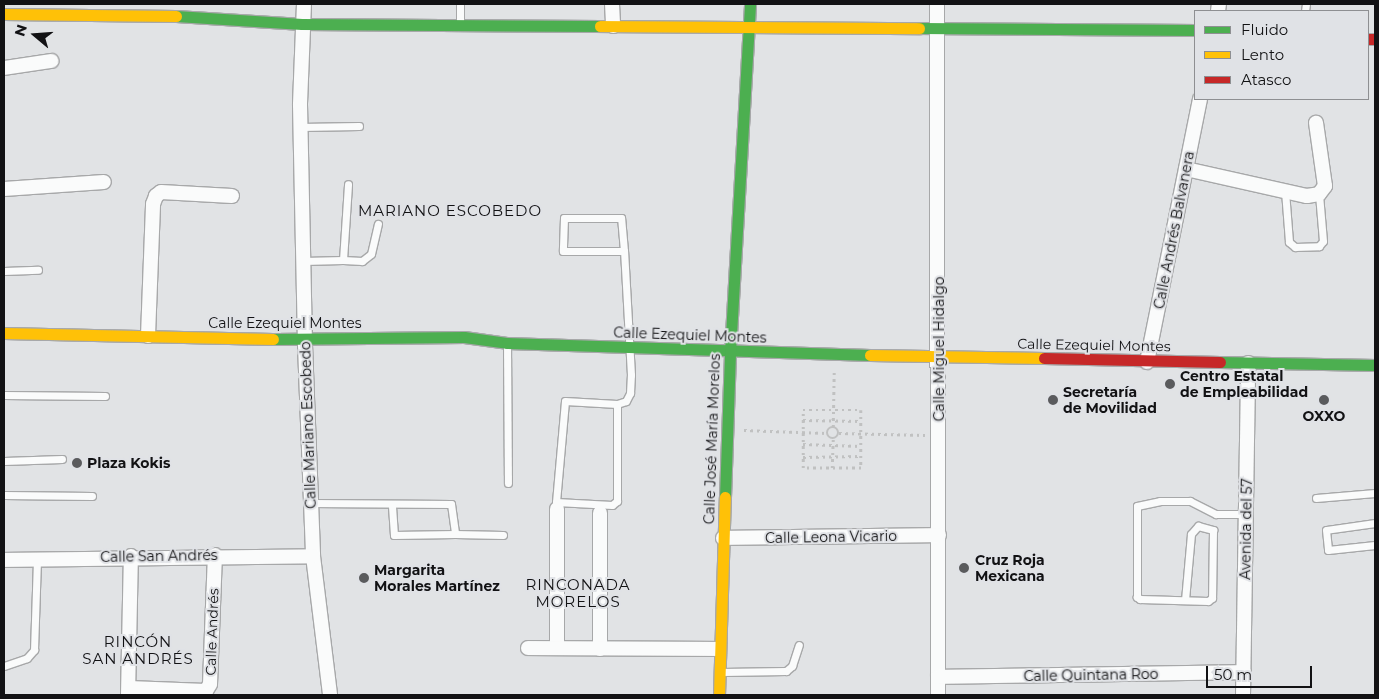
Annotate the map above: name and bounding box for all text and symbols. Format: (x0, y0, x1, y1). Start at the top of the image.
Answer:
north arrow (10, 10, 60, 60)
legend (1194, 10, 1369, 100)
text: Fluido (1241, 20, 1288, 39)
text: N (10, 22, 31, 39)
text: Lento (1241, 45, 1284, 64)
text: Atasco (1241, 70, 1291, 89)
street label: Calle Andrés Balvanera (1150, 150, 1198, 310)
district label: MARIANO ESCOBEDO (356, 202, 544, 220)
street label: Calle Miguel Hidalgo (931, 277, 947, 421)
street label: Calle Ezequiel Montes (208, 315, 362, 331)
street label: Calle Ezequiel Montes (613, 324, 767, 346)
street label: Calle Ezequiel Montes (1017, 335, 1171, 355)
street label: Calle Mariano Escobedo (297, 341, 319, 509)
street label: Calle José María Morelos (701, 353, 723, 525)
place label: Centro Estatal de Empleabilidad (1180, 368, 1308, 401)
marker: Centro Estatal de Empleabilidad (1164, 378, 1176, 390)
place label: Secretaría de Movilidad (1063, 384, 1157, 417)
marker: Secretaría de Movilidad (1047, 394, 1059, 406)
marker: OXXO (1318, 394, 1330, 406)
place label: OXXO (1303, 408, 1345, 424)
place label: Plaza Kokis (87, 455, 170, 471)
marker: Plaza Kokis (71, 457, 83, 469)
street label: Avenida del 57 (1237, 478, 1255, 580)
street label: Calle Leona Vicario (765, 527, 897, 547)
street label: Calle San Andrés (100, 547, 218, 565)
place label: Cruz Roja Mexicana (975, 552, 1045, 584)
marker: Cruz Roja Mexicana (957, 561, 971, 575)
place label: Margarita Morales Martínez (374, 562, 500, 594)
marker: Margarita Morales Martínez (358, 572, 370, 584)
district label: RINCONADA MORELOS (524, 575, 632, 610)
street label: Calle Andrés (202, 588, 222, 676)
district label: RINCÓN SAN ANDRÉS (81, 632, 195, 667)
scale bar (1209, 656, 1315, 688)
street label: Calle Quintana Roo (1023, 665, 1159, 685)
text: 50 m (1214, 665, 1252, 684)

